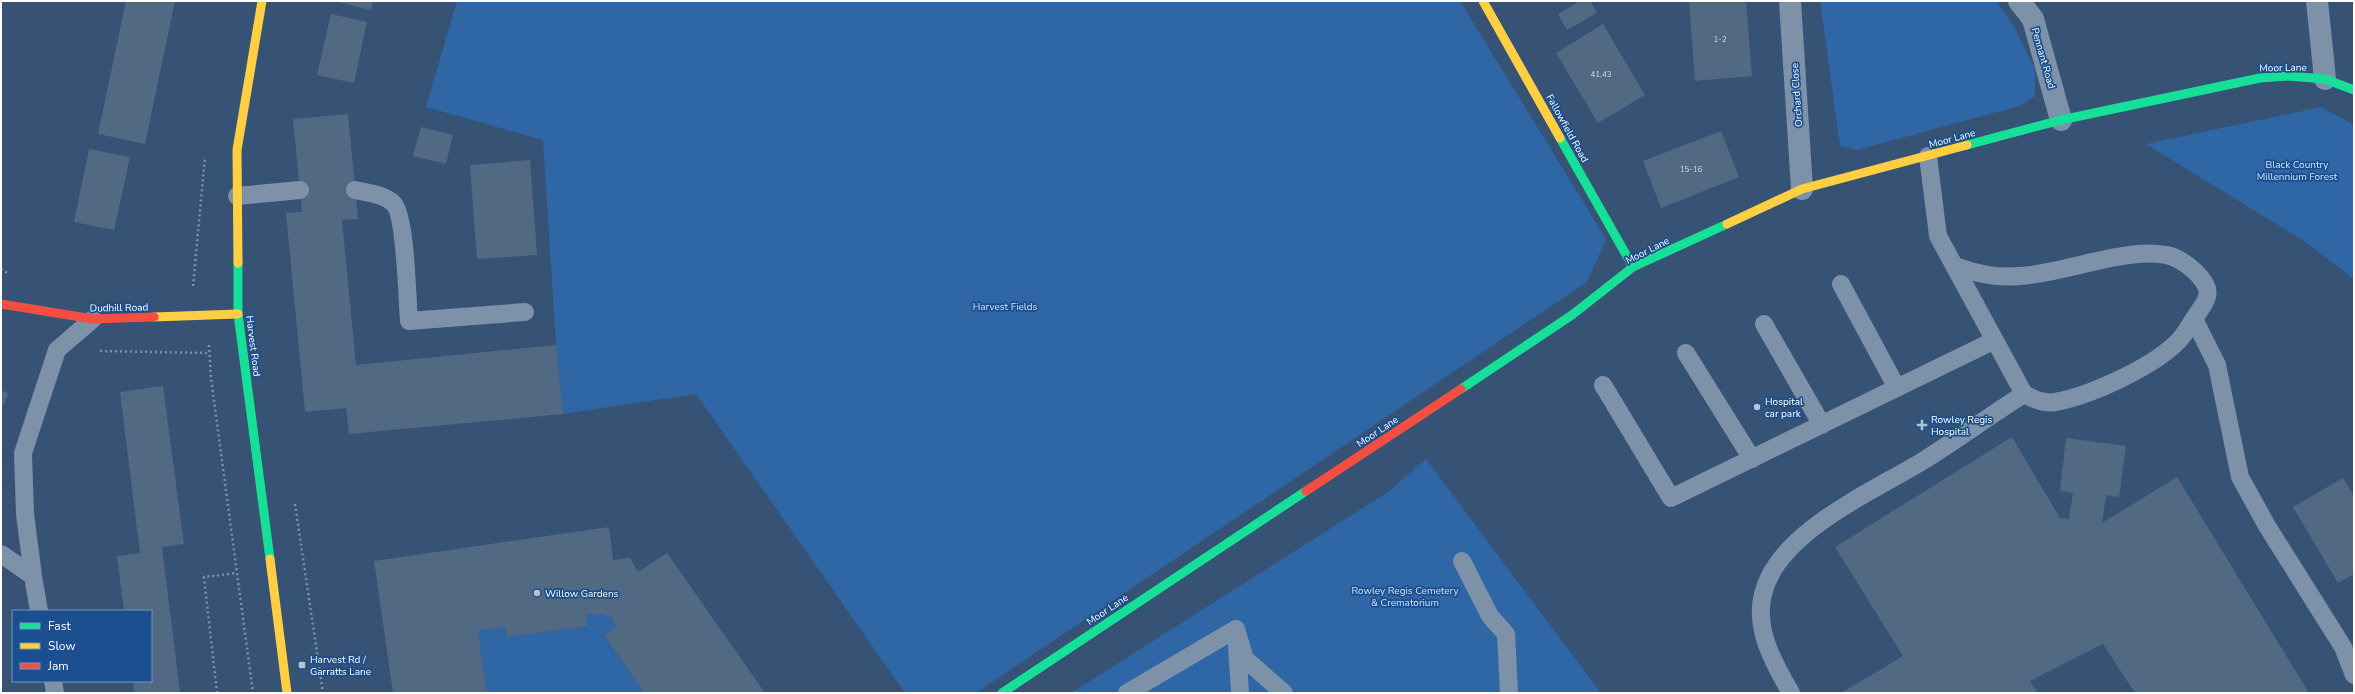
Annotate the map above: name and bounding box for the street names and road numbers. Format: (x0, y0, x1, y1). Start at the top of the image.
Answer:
street label: Pennant Road (2028, 26, 2059, 91)
street label: Moor Lane (2259, 61, 2307, 75)
street label: Orchard Close (1788, 62, 1806, 127)
street label: Fallowfield Road (1543, 92, 1592, 165)
street label: Moor Lane (1927, 126, 1977, 152)
street label: Moor Lane (1623, 234, 1672, 268)
street label: Dudhill Road (90, 300, 149, 316)
street label: Harvest Road (242, 315, 264, 378)
street label: Moor Lane (1354, 413, 1401, 451)
street label: Moor Lane (1084, 591, 1131, 629)

